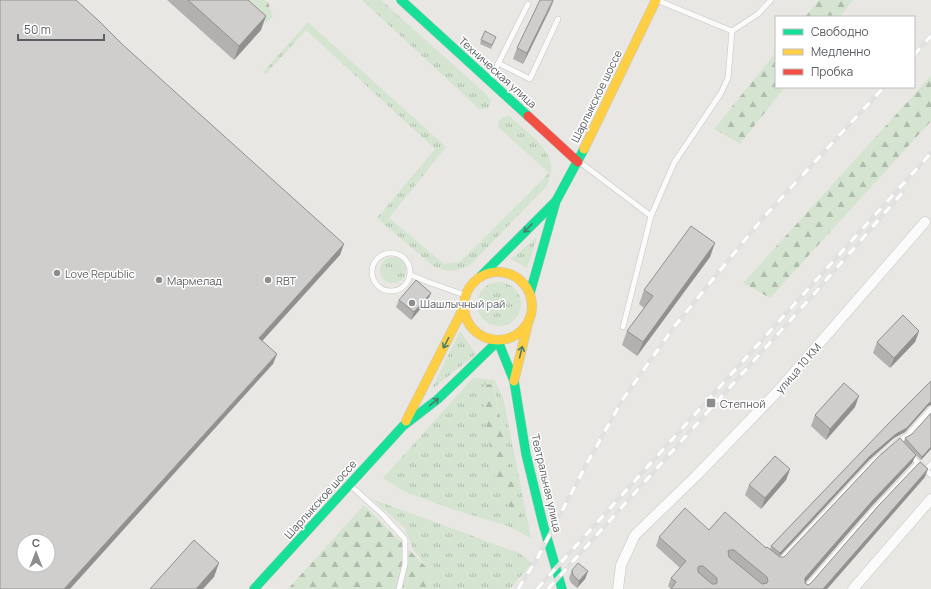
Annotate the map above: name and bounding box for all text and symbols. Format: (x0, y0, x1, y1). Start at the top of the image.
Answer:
scale bar (18, 16, 104, 42)
legend (775, 16, 915, 88)
text: 50 m (24, 21, 51, 38)
text: Свободно (811, 23, 869, 40)
street label: Техническая улица (456, 33, 540, 111)
text: Медленно (811, 43, 871, 60)
street label: Шарлыкское шоссе (567, 47, 625, 145)
text: Пробка (811, 63, 853, 80)
one-way arrow (524, 223, 533, 233)
place label: Love Republic (65, 266, 135, 281)
marker: Love Republic (52, 268, 62, 278)
place label: Мармелад (167, 273, 222, 288)
place label: RBT (276, 273, 296, 288)
marker: Мармелад (154, 275, 164, 285)
marker: RBT (263, 275, 273, 285)
place label: Шашлычный рай (420, 296, 505, 311)
marker: Шашлычный рай (407, 298, 417, 308)
one-way arrow (441, 337, 449, 349)
street label: улица 10 КМ (772, 340, 824, 396)
one-way arrow (518, 345, 525, 358)
place label: Степной (720, 396, 765, 411)
one-way arrow (429, 397, 440, 406)
marker: Степной (705, 397, 717, 409)
street label: Театральная улица (528, 432, 566, 534)
street label: Шарлыкское шоссе (280, 456, 360, 542)
north arrow (16, 533, 56, 573)
text: С (32, 535, 40, 550)

